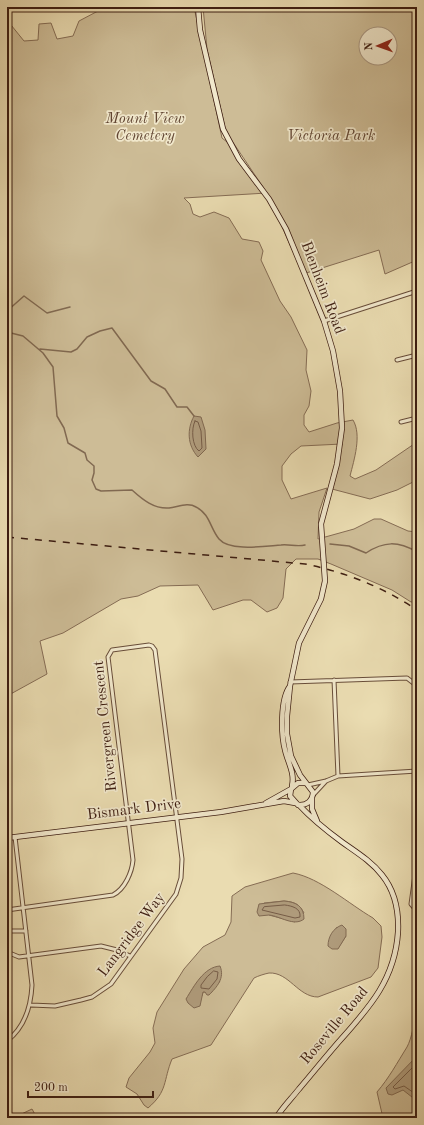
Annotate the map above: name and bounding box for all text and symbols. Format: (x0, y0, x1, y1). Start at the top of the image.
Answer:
north arrow (358, 26, 398, 66)
text: N (364, 41, 375, 51)
park label: Mount View Cemetery (104, 112, 185, 144)
park label: Victoria Park (287, 129, 375, 144)
street label: Blenheim Road (297, 240, 347, 337)
street label: Rivergreen Crescent (92, 660, 120, 792)
street label: Bismark Drive (86, 797, 182, 823)
street label: Langridge Way (96, 890, 168, 980)
street label: Roseville Road (298, 984, 372, 1068)
scale bar (28, 1073, 153, 1099)
text: 200 m (34, 1082, 68, 1094)

